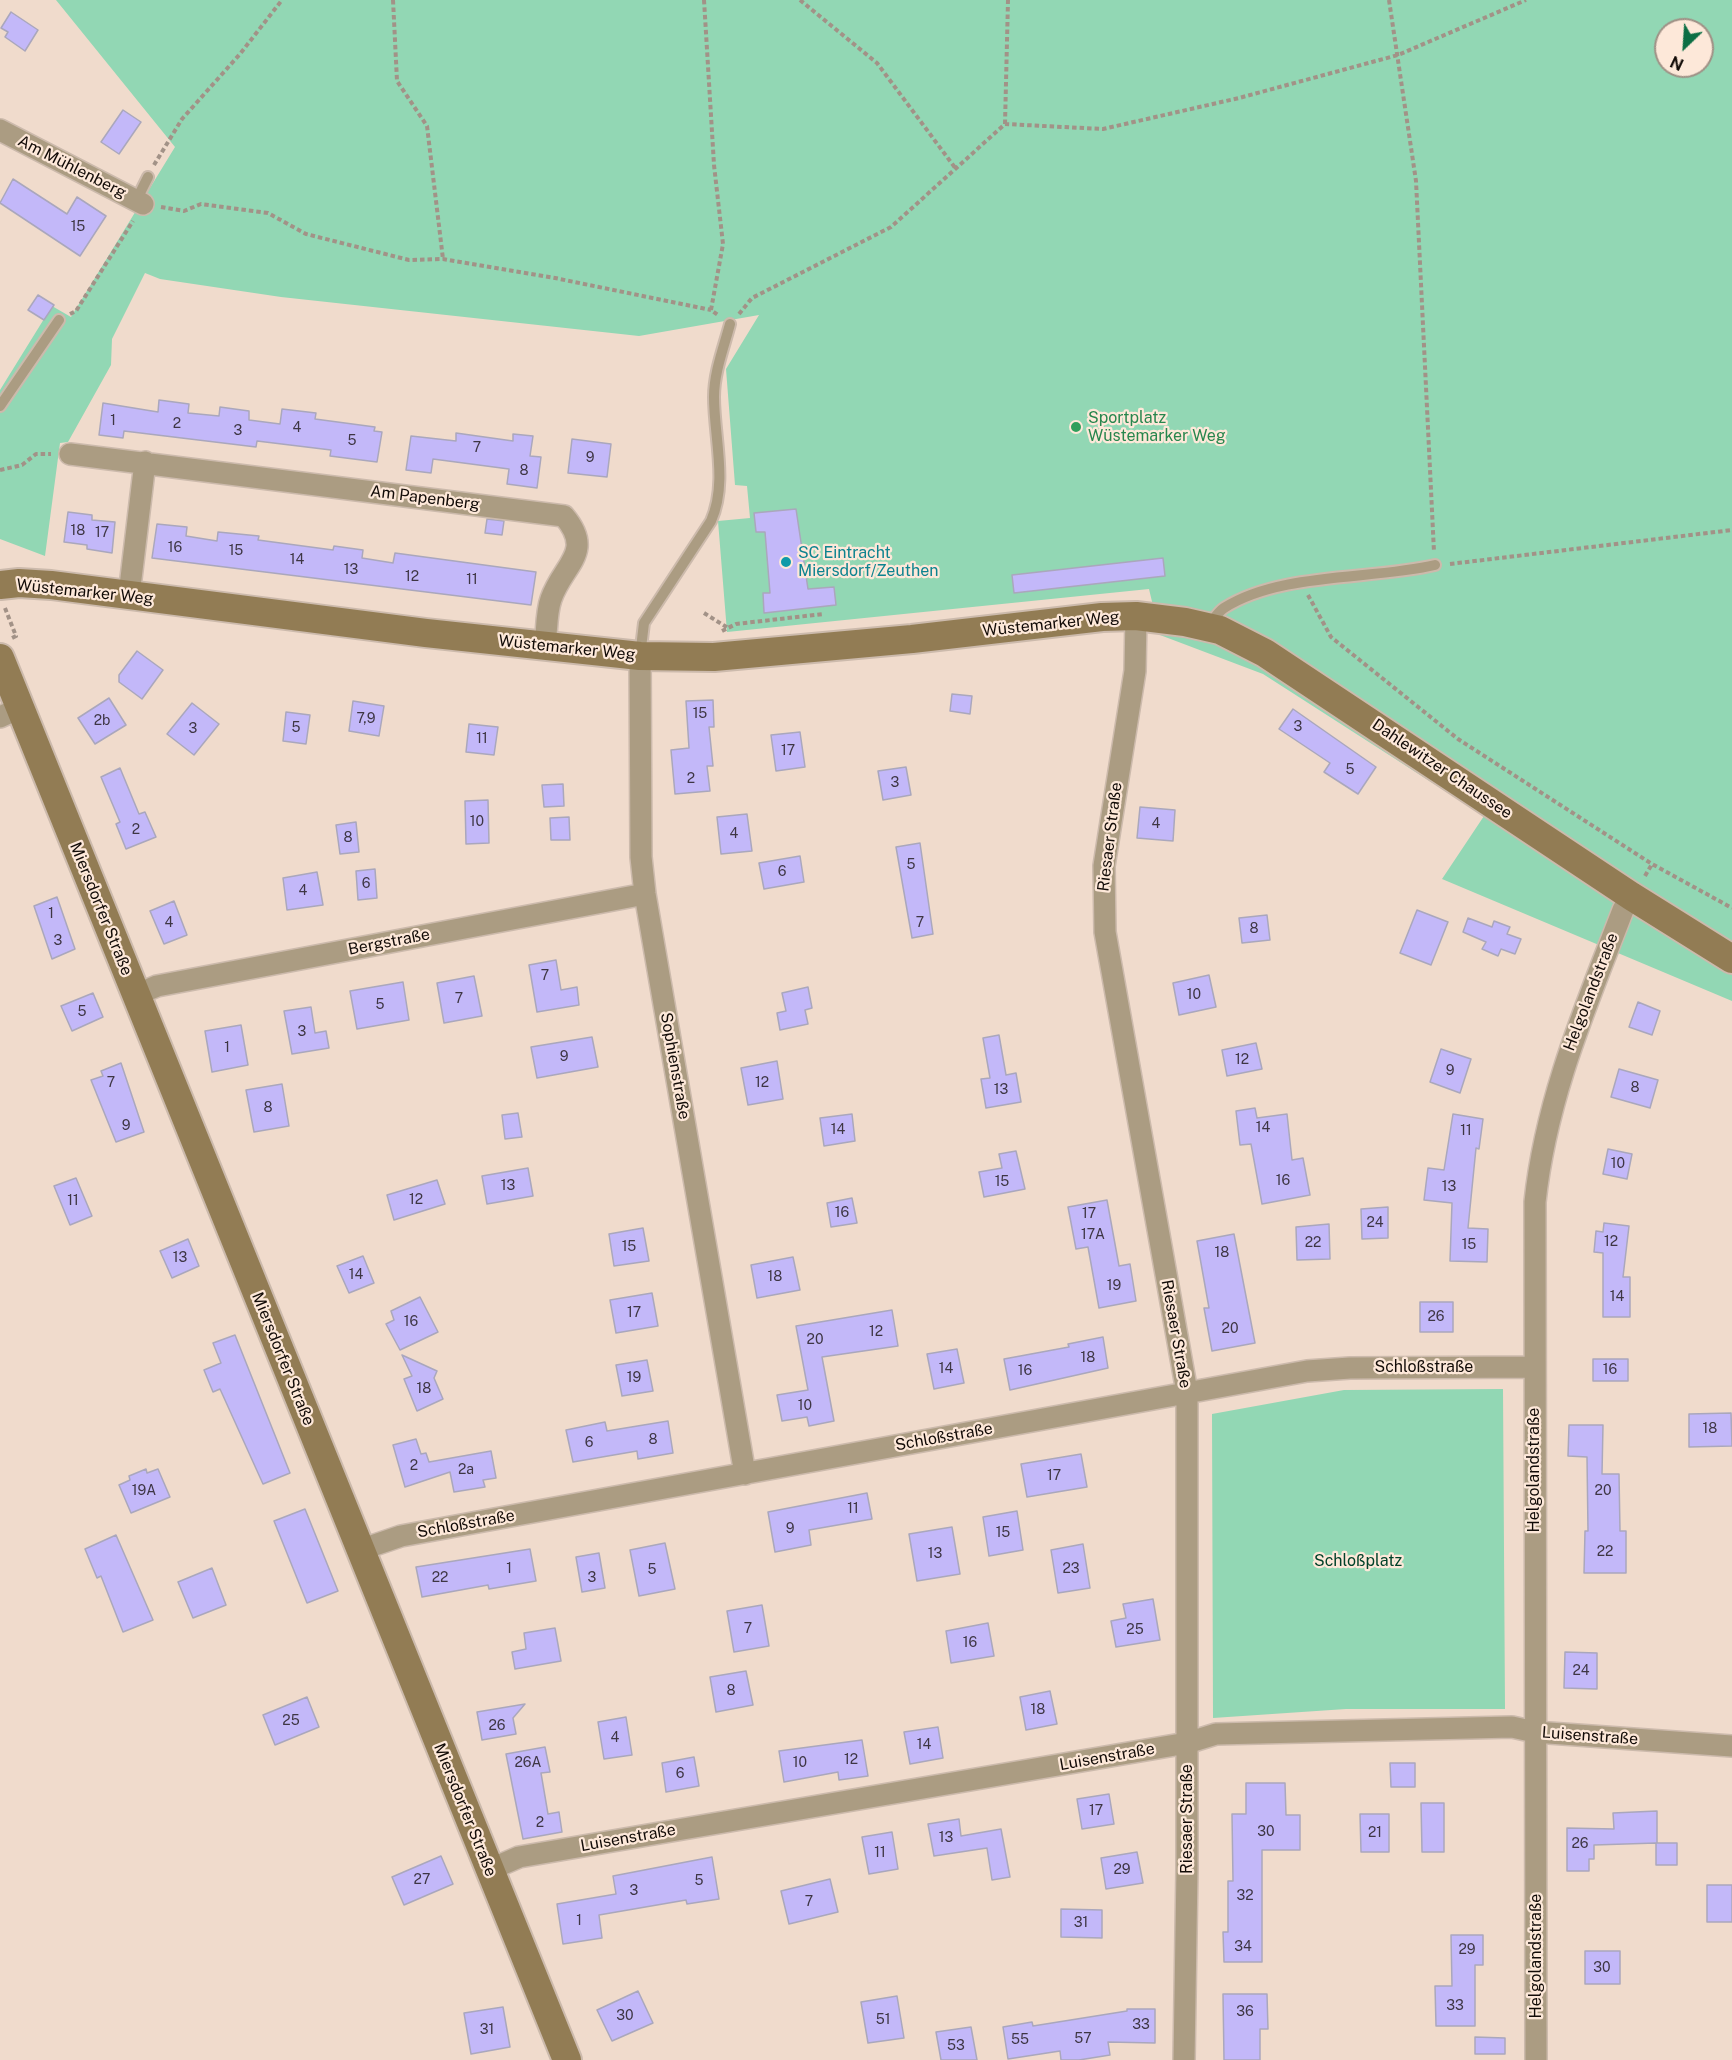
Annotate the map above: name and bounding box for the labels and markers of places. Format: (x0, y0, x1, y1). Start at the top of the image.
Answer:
place label: Sportplatz Wüstemarker Weg (1088, 408, 1226, 446)
marker: Sportplatz Wüstemarker Weg (1069, 420, 1083, 434)
place label: SC Eintracht Miersdorf/Zeuthen (798, 543, 938, 581)
marker: SC Eintracht Miersdorf/Zeuthen (779, 555, 793, 569)

